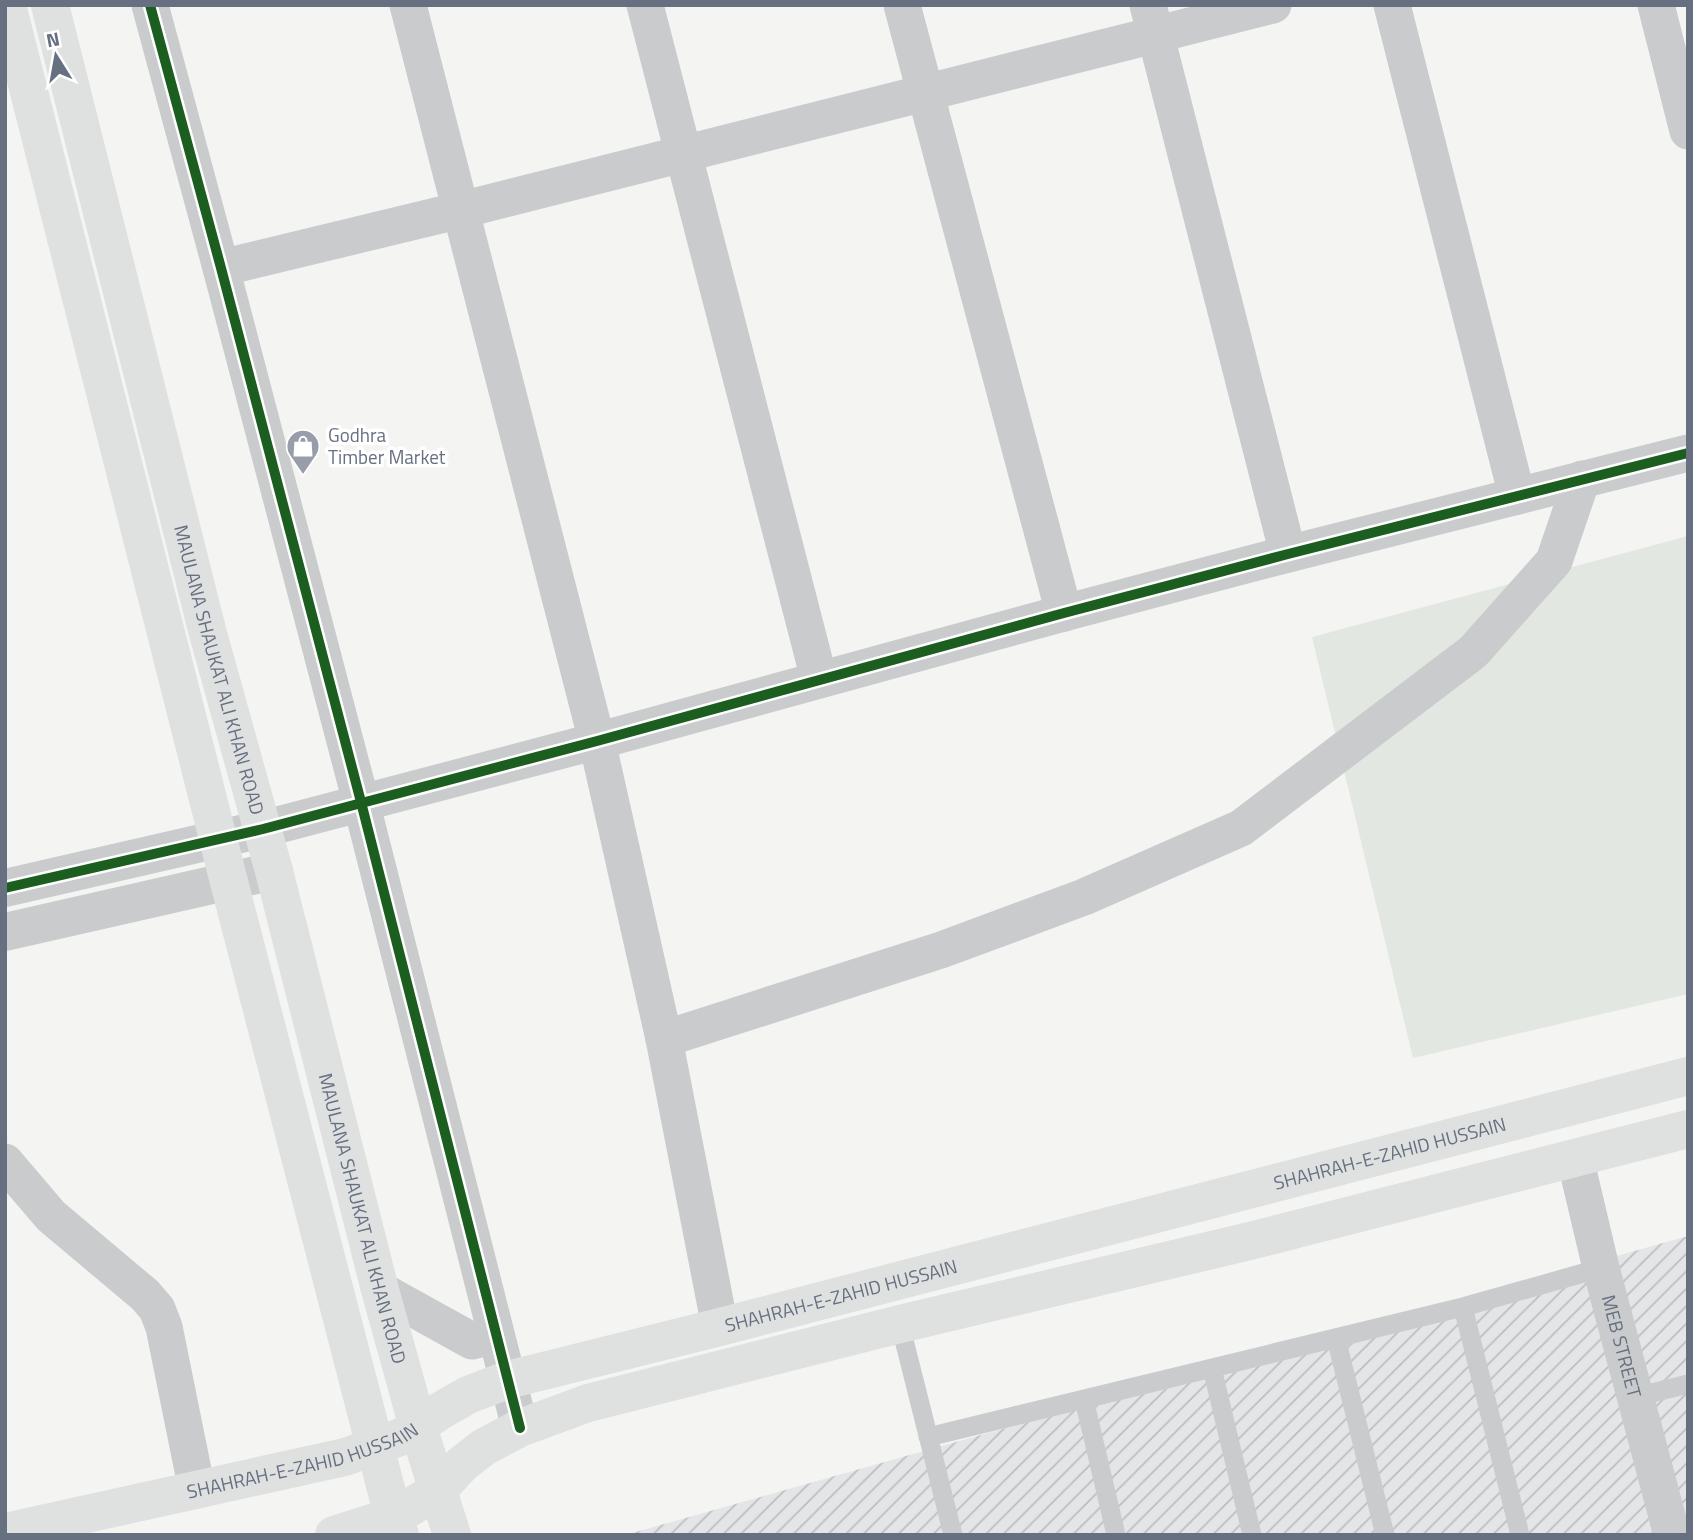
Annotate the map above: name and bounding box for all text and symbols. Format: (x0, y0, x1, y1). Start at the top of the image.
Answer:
north arrow (21, 21, 91, 91)
text: N (43, 23, 62, 54)
place label: Godhra Timber Market (328, 420, 446, 471)
shop icon: Godhra Timber Market (284, 427, 322, 476)
street label: MAULANA SHAUKAT ALI KHAN ROAD (167, 522, 273, 818)
street label: MAULANA SHAUKAT ALI KHAN ROAD (312, 1070, 415, 1367)
street label: SHAHRAH-E-ZAHID HUSSAIN (1270, 1109, 1509, 1197)
street label: SHAHRAH-E-ZAHID HUSSAIN (721, 1251, 960, 1339)
street label: MEB STREET (1595, 1291, 1650, 1401)
street label: SHAHRAH-E-ZAHID HUSSAIN (184, 1415, 424, 1506)

